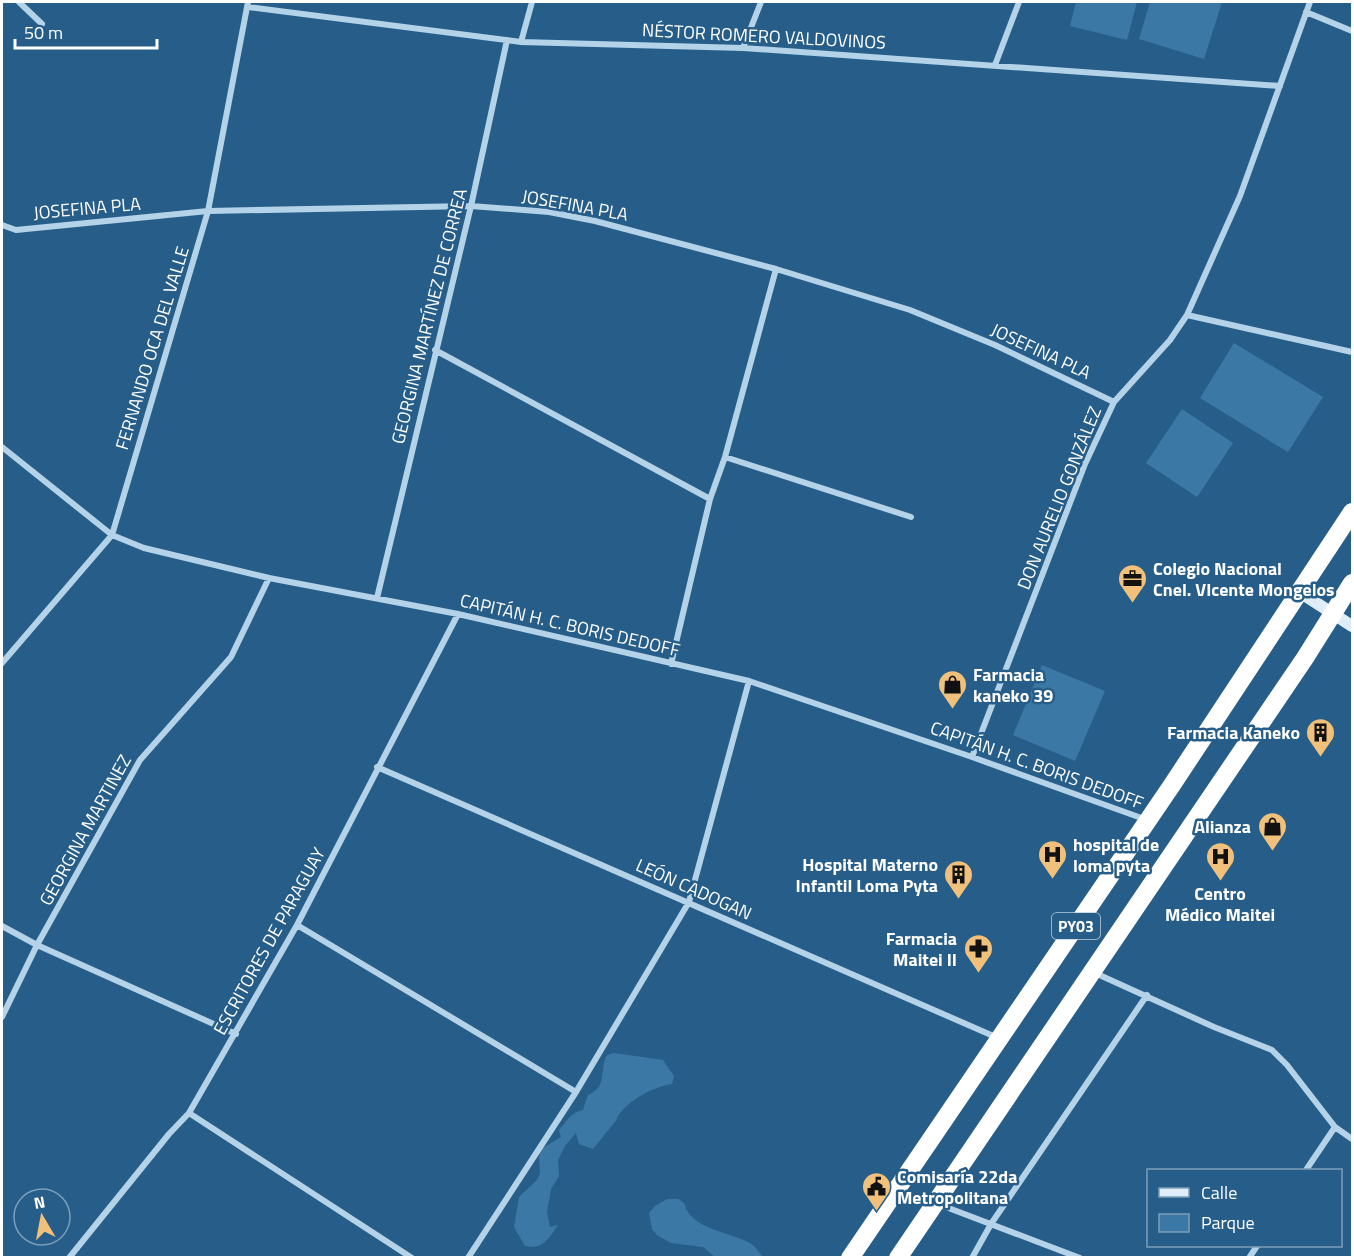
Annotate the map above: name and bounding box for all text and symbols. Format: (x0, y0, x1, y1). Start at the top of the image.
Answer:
scale bar (15, 12, 158, 50)
street label: NÉSTOR ROMERO VALDOVINOS (641, 16, 887, 56)
text: 50 m (24, 19, 63, 46)
street label: JOSEFINA PLA (520, 182, 631, 228)
street label: GEORGINA MARTÍNEZ DE CORREA (384, 185, 474, 447)
street label: JOSEFINA PLA (32, 190, 142, 226)
street label: FERNANDO OCA DEL VALLE (108, 243, 196, 453)
street label: JOSEFINA PLA (987, 316, 1096, 386)
street label: DON AURELIO GONZÁLEZ (1010, 402, 1108, 594)
place label: Colegio Nacional Cnel. VIcente Mongelos (1153, 555, 1335, 603)
office icon: Colegio Nacional Cnel. VIcente Mongelos (1116, 562, 1148, 604)
street label: CAPITÁN H. C. BORIS DEDOFF (457, 587, 683, 663)
place label: Farmacia kaneko 39 (973, 661, 1053, 709)
shop icon: Farmacia kaneko 39 (936, 668, 968, 710)
street label: CAPITÁN H. C. BORIS DEDOFF (927, 714, 1147, 816)
building icon: Farmacia Kaneko (1305, 716, 1337, 758)
place label: Farmacia Kaneko (1167, 719, 1300, 746)
street label: GEORGINA MARTINEZ (32, 750, 138, 910)
shop icon: Alianza (1256, 810, 1288, 852)
place label: Alianza (1194, 813, 1251, 840)
place label: hospital de loma pyta (1073, 831, 1159, 879)
hospital icon: hospital de loma pyta (1036, 838, 1068, 880)
hospital icon: Centro Médico Maitei (1204, 840, 1236, 882)
street label: ESCRITORES DE PARAGUAY (206, 842, 332, 1040)
street label: LEÓN CADOGAN (632, 851, 756, 927)
place label: Hospital Materno Infantil Loma Pyta (796, 851, 938, 899)
building icon: Hospital Materno Infantil Loma Pyta (943, 858, 975, 900)
place label: Centro Médico Maitei (1165, 880, 1275, 928)
road number: PY03 (1052, 913, 1100, 939)
place label: Farmacia Maitei II (886, 925, 957, 973)
pharmacy icon: Farmacia Maitei II (962, 932, 994, 974)
place label: Comisaría 22da Metropolitana (897, 1163, 1017, 1211)
legend (1147, 1169, 1342, 1247)
public building icon: Comisaría 22da Metropolitana (860, 1170, 892, 1212)
text: Calle (1201, 1179, 1237, 1206)
north arrow (12, 1187, 72, 1247)
text: N (32, 1189, 47, 1215)
text: Parque (1201, 1209, 1255, 1236)

